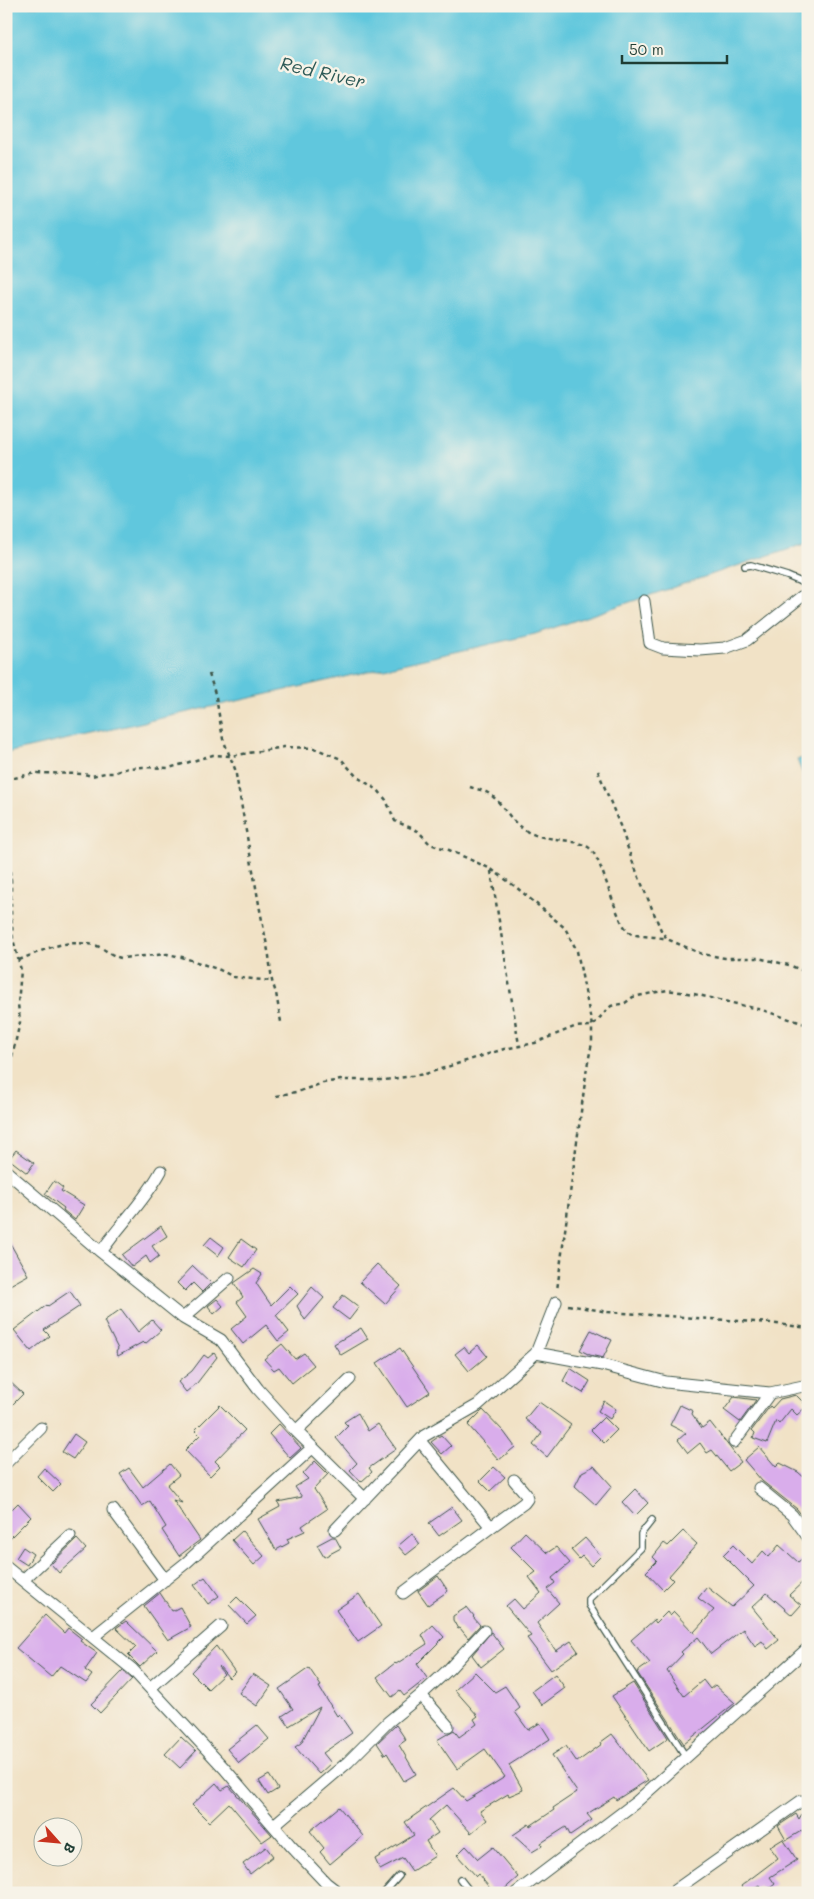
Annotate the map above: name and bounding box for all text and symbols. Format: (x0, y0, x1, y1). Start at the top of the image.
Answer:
scale bar (622, 32, 726, 64)
text: 50 m (629, 39, 664, 59)
water label: Red River (278, 51, 368, 93)
north arrow (32, 1816, 82, 1866)
text: B (59, 1840, 81, 1857)

